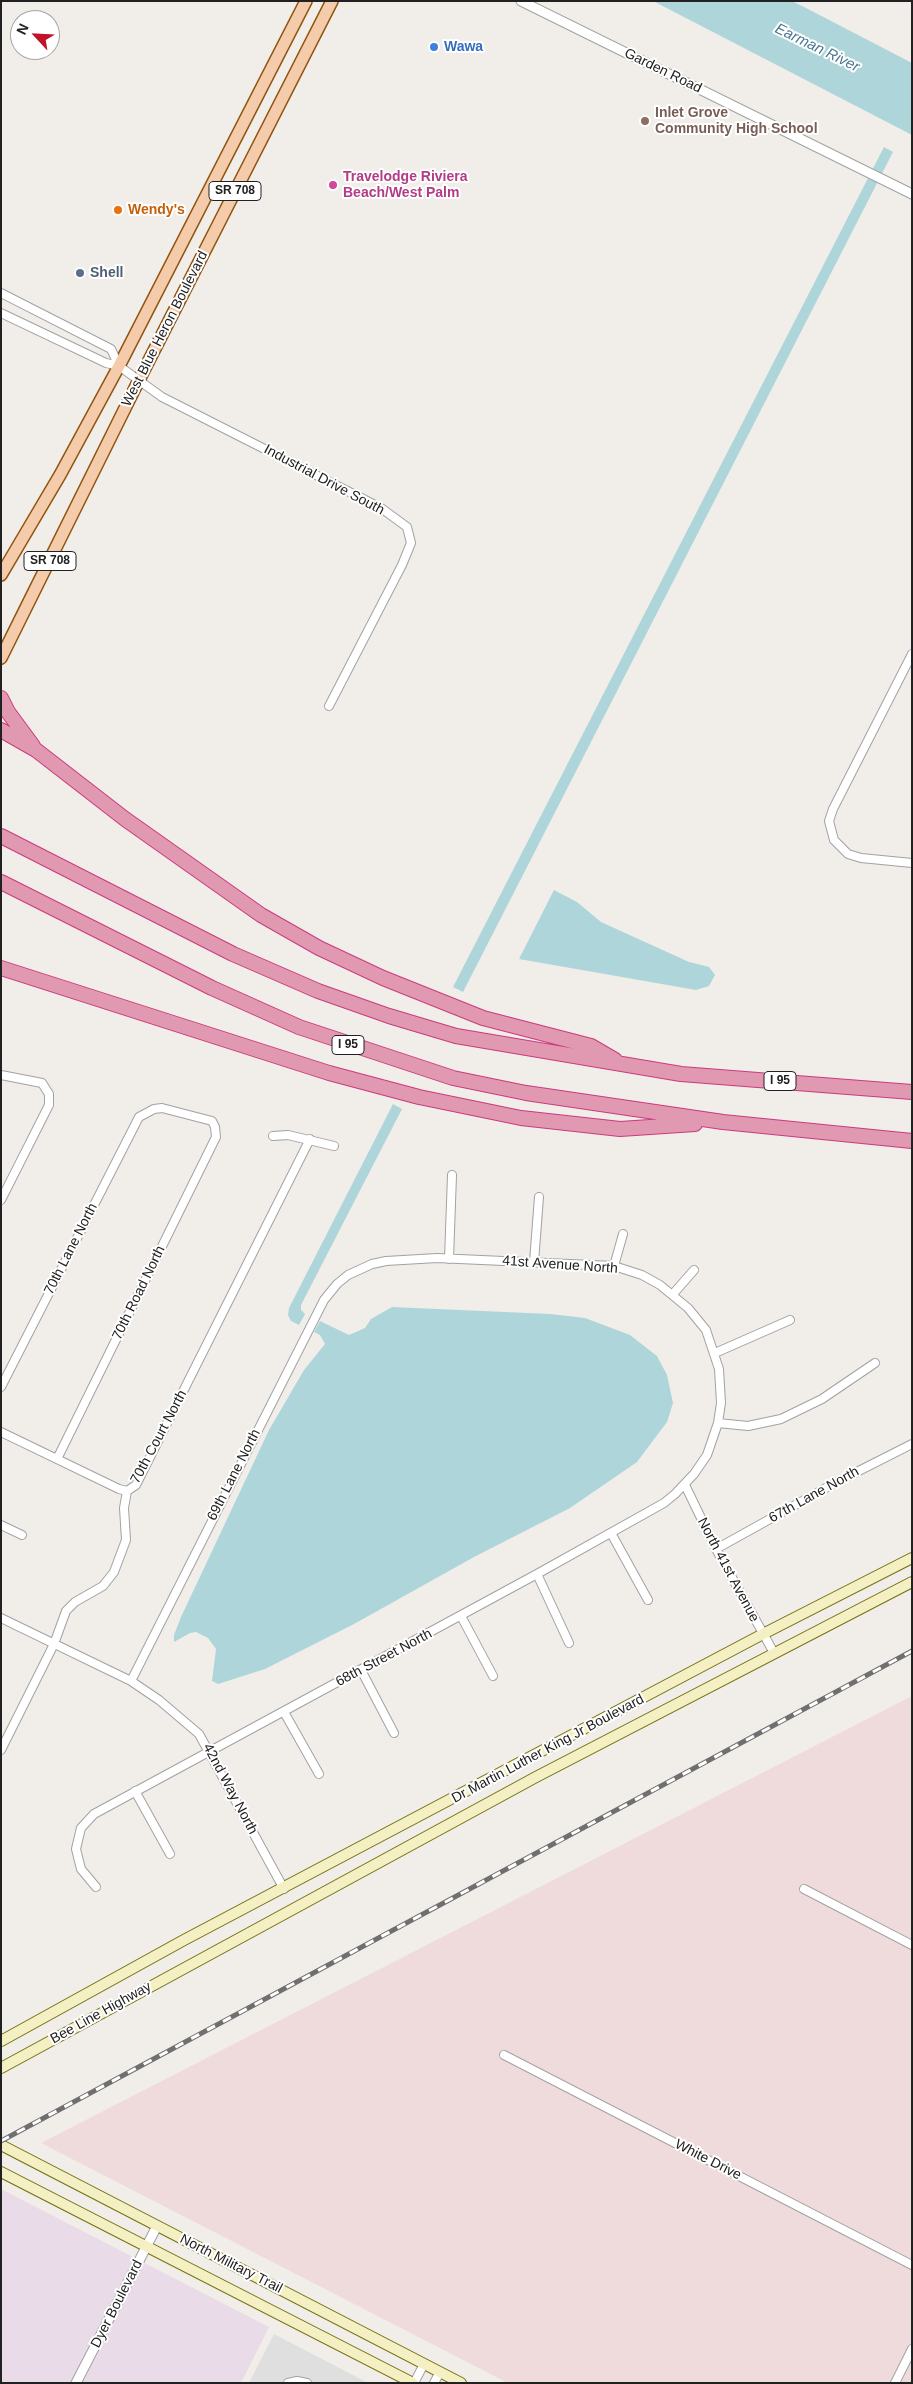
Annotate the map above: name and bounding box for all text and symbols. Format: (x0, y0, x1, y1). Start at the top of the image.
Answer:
north arrow (10, 10, 60, 60)
water label: Earman River (772, 20, 862, 76)
text: N (13, 21, 32, 37)
place label: Wawa (444, 39, 483, 55)
marker: Wawa (428, 41, 440, 53)
street label: Garden Road (622, 45, 704, 97)
place label: Inlet Grove Community High School (655, 105, 818, 138)
marker: Inlet Grove Community High School (639, 115, 651, 127)
place label: Travelodge Riviera Beach/West Palm (343, 169, 468, 202)
marker: Travelodge Riviera Beach/West Palm (327, 179, 339, 191)
road number: SR 708 (209, 182, 261, 200)
place label: Wendy's (128, 202, 185, 218)
marker: Wendy's (112, 204, 124, 216)
street label: West Blue Heron Boulevard (118, 248, 212, 410)
place label: Shell (90, 265, 123, 281)
marker: Shell (74, 267, 86, 279)
street label: Industrial Drive South (261, 441, 387, 519)
road number: SR 708 (24, 552, 76, 570)
road number: I 95 (332, 1036, 364, 1054)
road number: I 95 (764, 1072, 796, 1090)
street label: 70th Lane North (41, 1200, 101, 1298)
street label: 70th Road North (109, 1243, 169, 1343)
street label: 41st Avenue North (502, 1253, 618, 1277)
street label: 70th Court North (127, 1387, 191, 1487)
street label: 69th Lane North (204, 1426, 264, 1524)
street label: 67th Lane North (766, 1463, 862, 1527)
street label: North 41st Avenue (693, 1515, 763, 1625)
street label: 68th Street North (333, 1626, 435, 1690)
street label: Dr Martin Luther King Jr Boulevard (449, 1691, 647, 1807)
street label: 42nd Way North (199, 1741, 261, 1837)
street label: Bee Line Highway (48, 1978, 154, 2048)
street label: White Drive (672, 2136, 744, 2184)
street label: North Military Trail (177, 2231, 285, 2297)
street label: Dyer Boulevard (88, 2257, 146, 2351)

